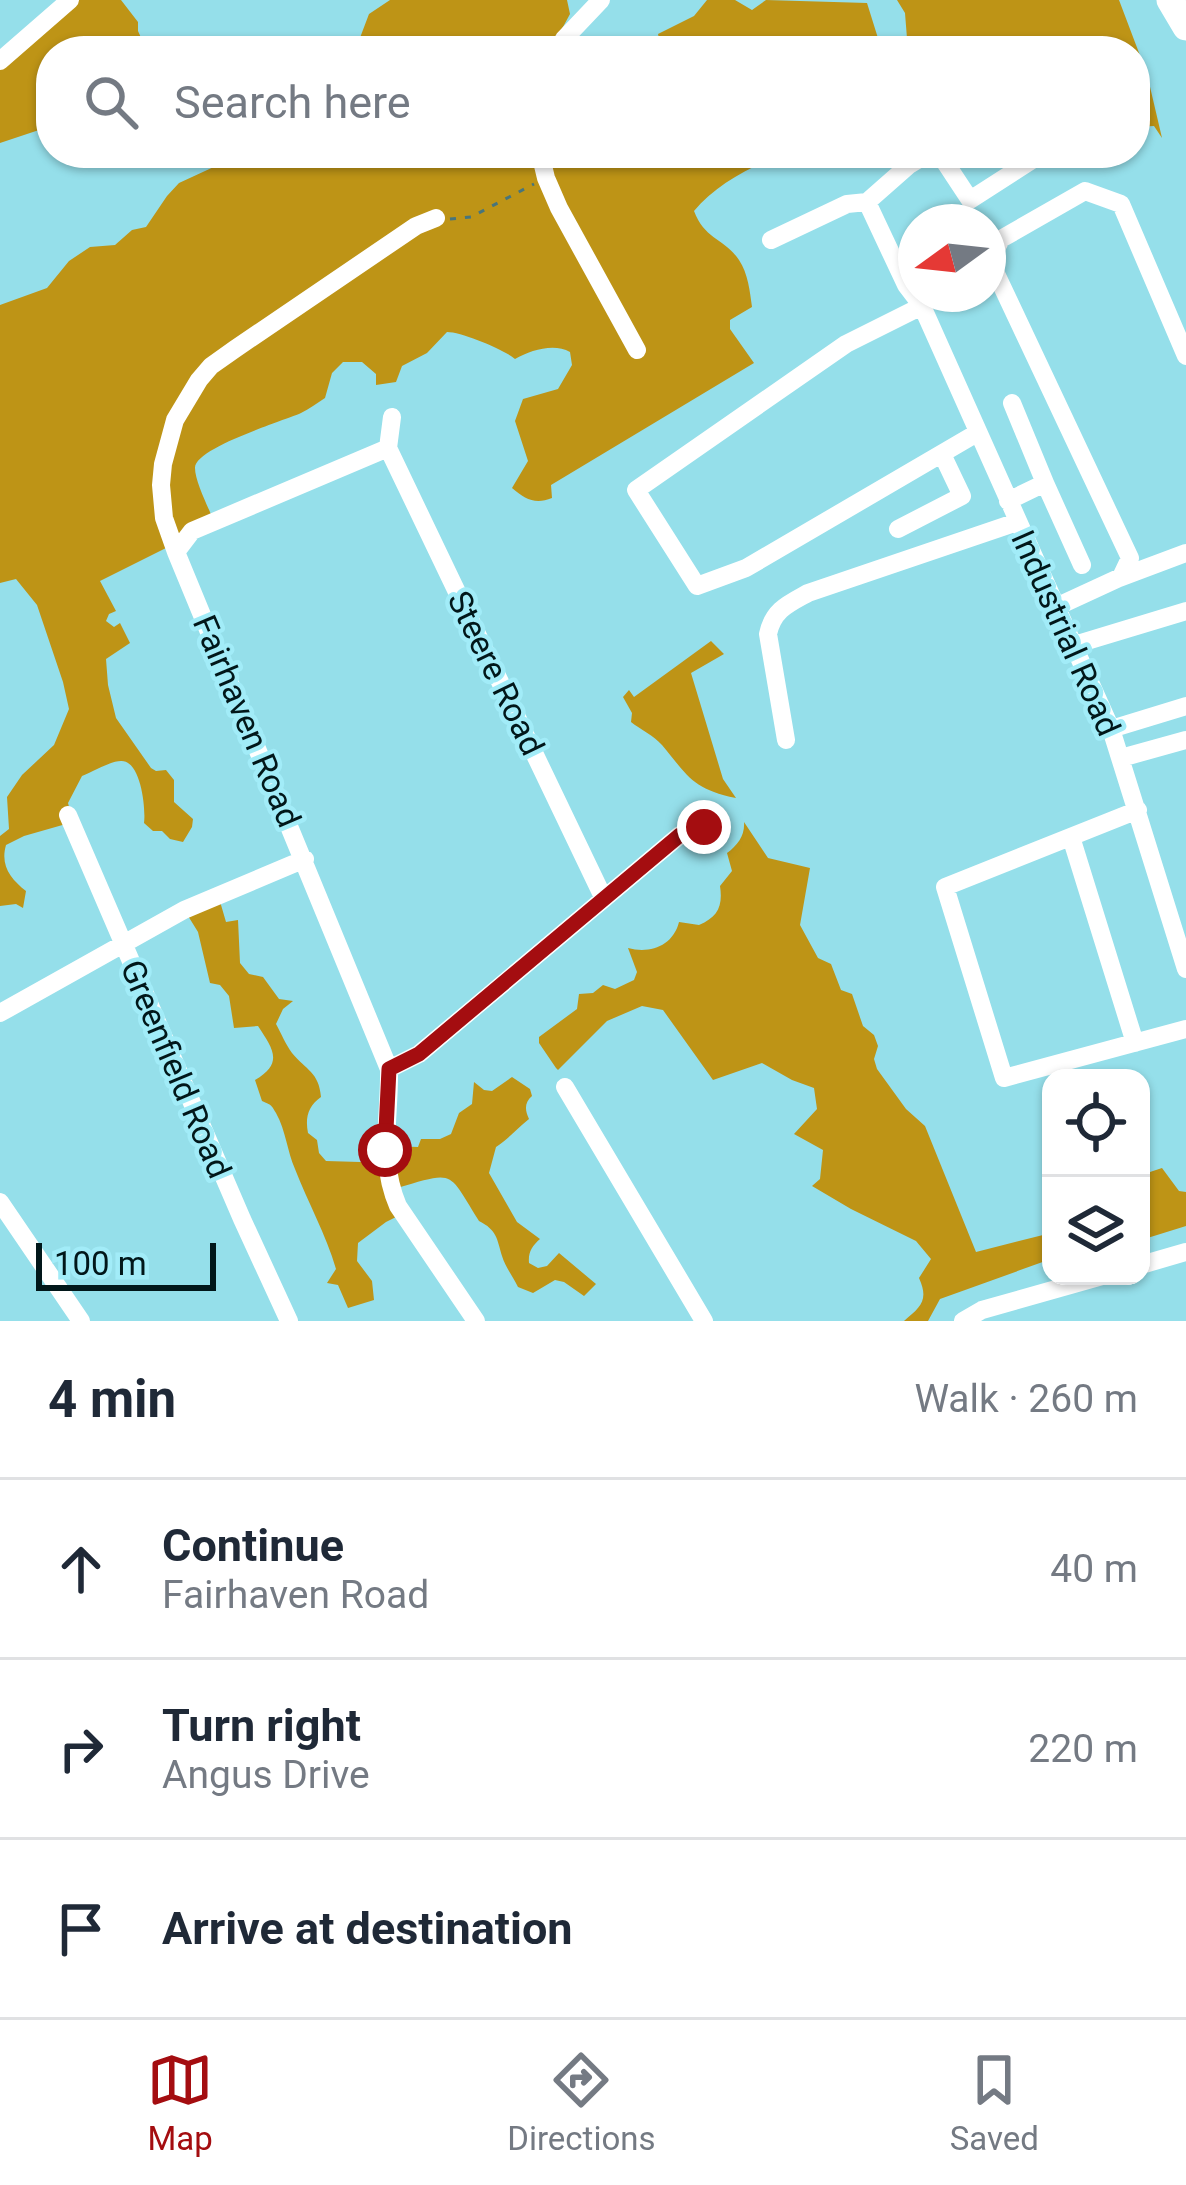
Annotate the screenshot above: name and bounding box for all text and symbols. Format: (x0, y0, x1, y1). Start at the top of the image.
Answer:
search box (36, 36, 1150, 168)
icon: search (78, 69, 144, 135)
text: Search here (174, 76, 411, 129)
north arrow (898, 204, 1006, 312)
street label: Industrial Road (1003, 524, 1129, 742)
street label: Steere Road (440, 585, 552, 761)
street label: Fairhaven Road (185, 609, 309, 833)
route end (677, 800, 731, 854)
street label: Greenfield Road (113, 954, 239, 1184)
map controls (1042, 1069, 1150, 1285)
button: locate (1042, 1069, 1150, 1177)
route start (358, 1123, 412, 1177)
button: layers (1042, 1177, 1150, 1285)
scale bar (36, 1237, 216, 1290)
text: 100 m (54, 1244, 147, 1283)
text: 4 min (48, 1370, 176, 1429)
text: Walk · 260 m (914, 1376, 1138, 1422)
text: Continue (162, 1519, 344, 1572)
icon: ahead (48, 1536, 114, 1602)
text: 40 m (1050, 1546, 1138, 1592)
text: Fairhaven Road (162, 1572, 429, 1618)
text: Turn right (162, 1699, 361, 1752)
icon: right (48, 1716, 114, 1782)
text: 220 m (1028, 1726, 1138, 1772)
text: Angus Drive (162, 1752, 370, 1798)
icon: arrive (48, 1896, 114, 1962)
text: Arrive at destination (162, 1902, 573, 1955)
tab: Map (147, 2047, 213, 2158)
tab: Directions (507, 2047, 656, 2158)
tab: Saved (950, 2047, 1039, 2158)

